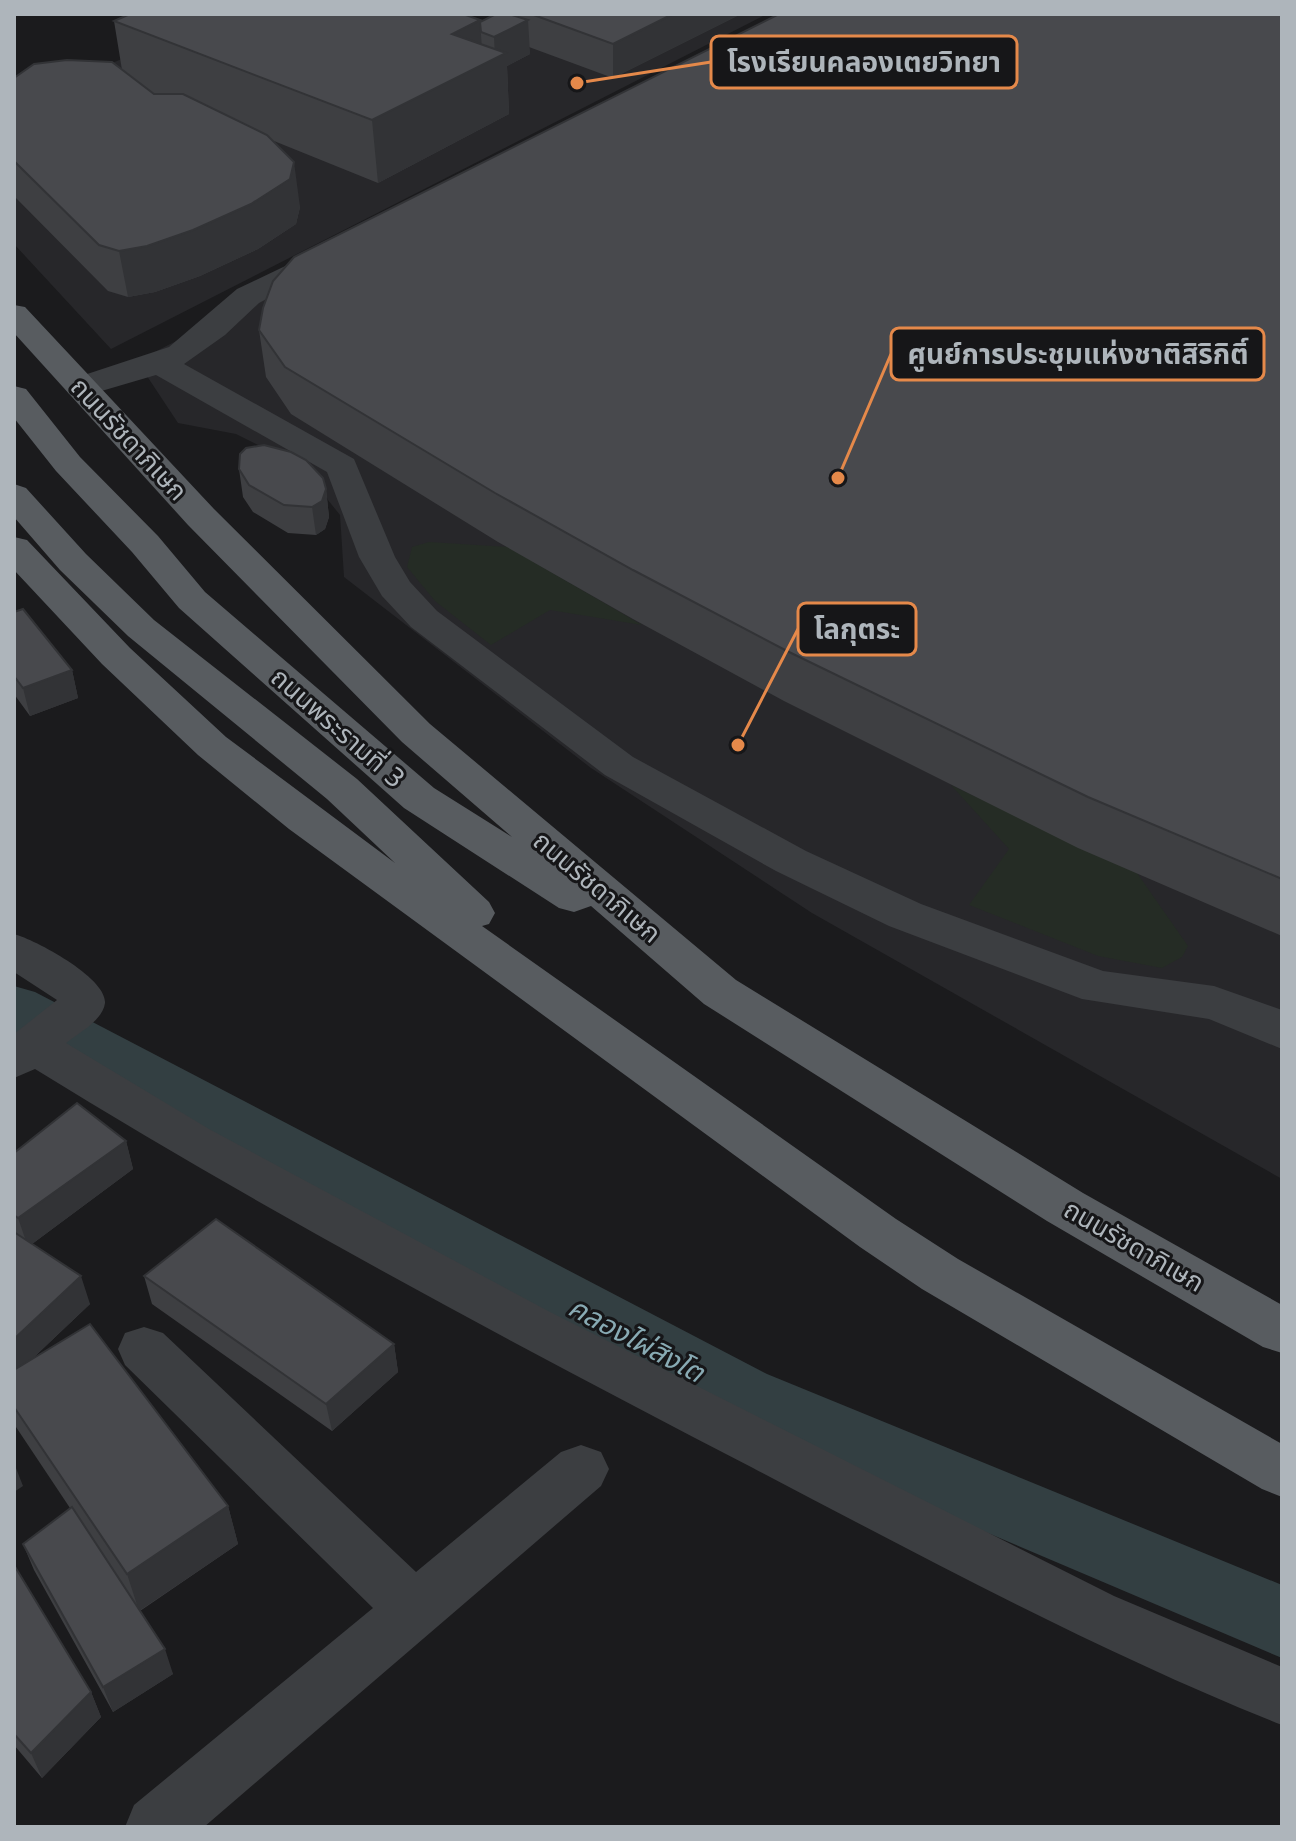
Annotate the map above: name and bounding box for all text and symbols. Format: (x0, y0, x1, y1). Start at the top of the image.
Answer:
callout: โรงเรียนคลองเตยวิทยา (711, 36, 1017, 88)
text: โรงเรียนคลองเตยวิทยา (727, 46, 1001, 79)
callout: ศูนย์การประชุมแห่งชาติสิริกิติ์ (891, 328, 1264, 380)
text: ศูนย์การประชุมแห่งชาติสิริกิติ์ (907, 337, 1249, 372)
street label: ถนนรัชดาภิเษก (65, 372, 193, 506)
callout: โลกุตระ (798, 603, 916, 655)
text: โลกุตระ (814, 613, 900, 646)
street label: ถนนพระรามที่ 3 (265, 660, 413, 794)
street label: ถนนรัชดาภิเษก (527, 825, 667, 949)
street label: ถนนรัชดาภิเษก (1059, 1194, 1209, 1298)
water label: คลองไผ่สิงโต (563, 1291, 710, 1390)

